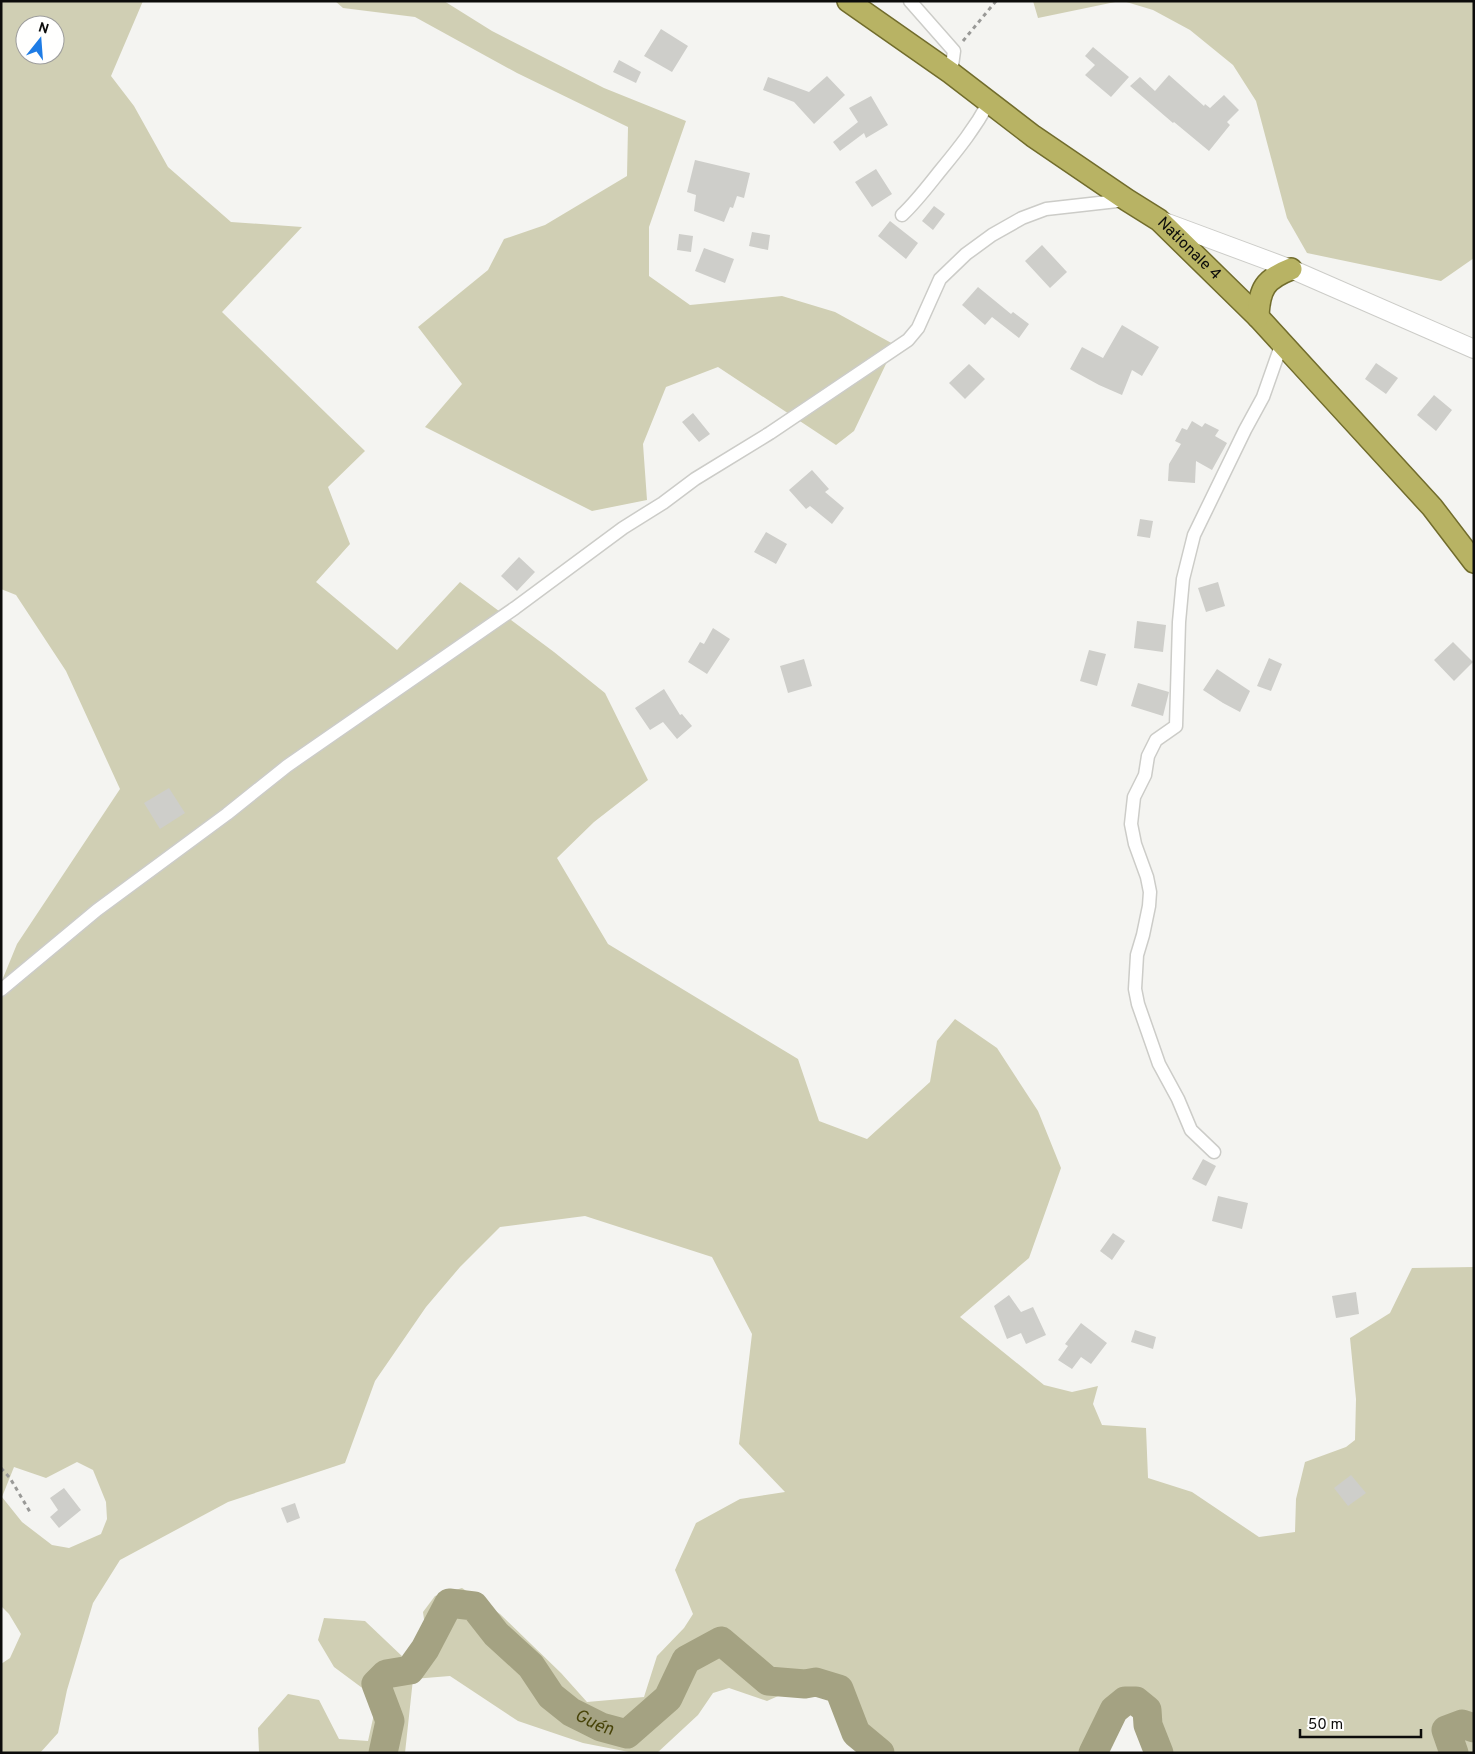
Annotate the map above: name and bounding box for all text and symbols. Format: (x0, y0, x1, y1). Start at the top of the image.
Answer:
north arrow (15, 15, 65, 65)
text: N (36, 19, 51, 39)
street label: Nationale 4 (1152, 213, 1225, 285)
water label: Guén (571, 1704, 616, 1741)
scale bar (1300, 1706, 1421, 1738)
text: 50 m (1308, 1716, 1343, 1735)

